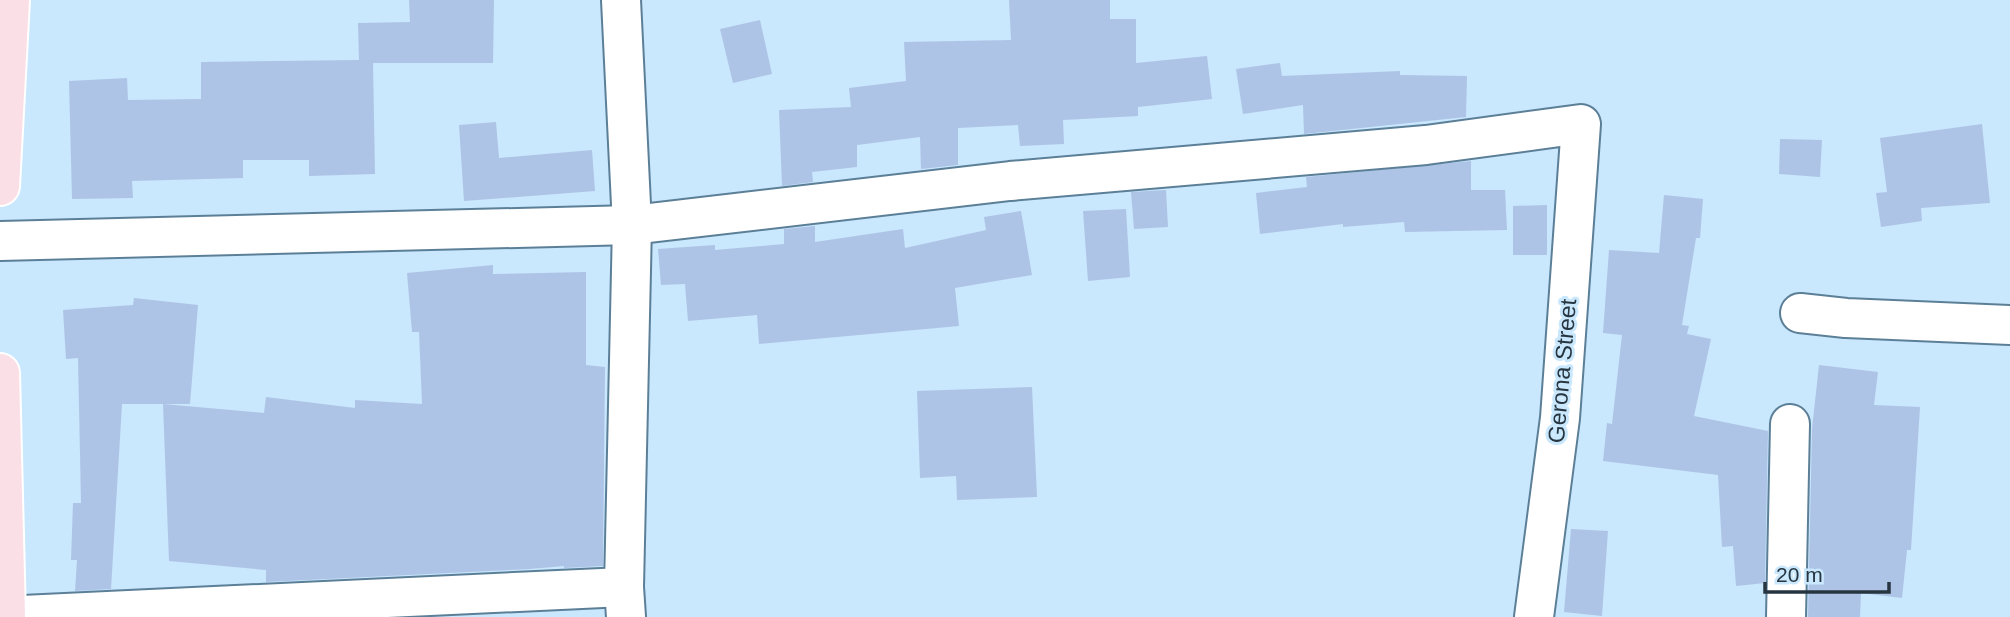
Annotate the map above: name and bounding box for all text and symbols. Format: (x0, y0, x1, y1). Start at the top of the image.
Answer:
street label: Gerona Street (1543, 297, 1581, 444)
scale bar (1765, 550, 1889, 594)
text: 20 m (1776, 563, 1823, 586)

